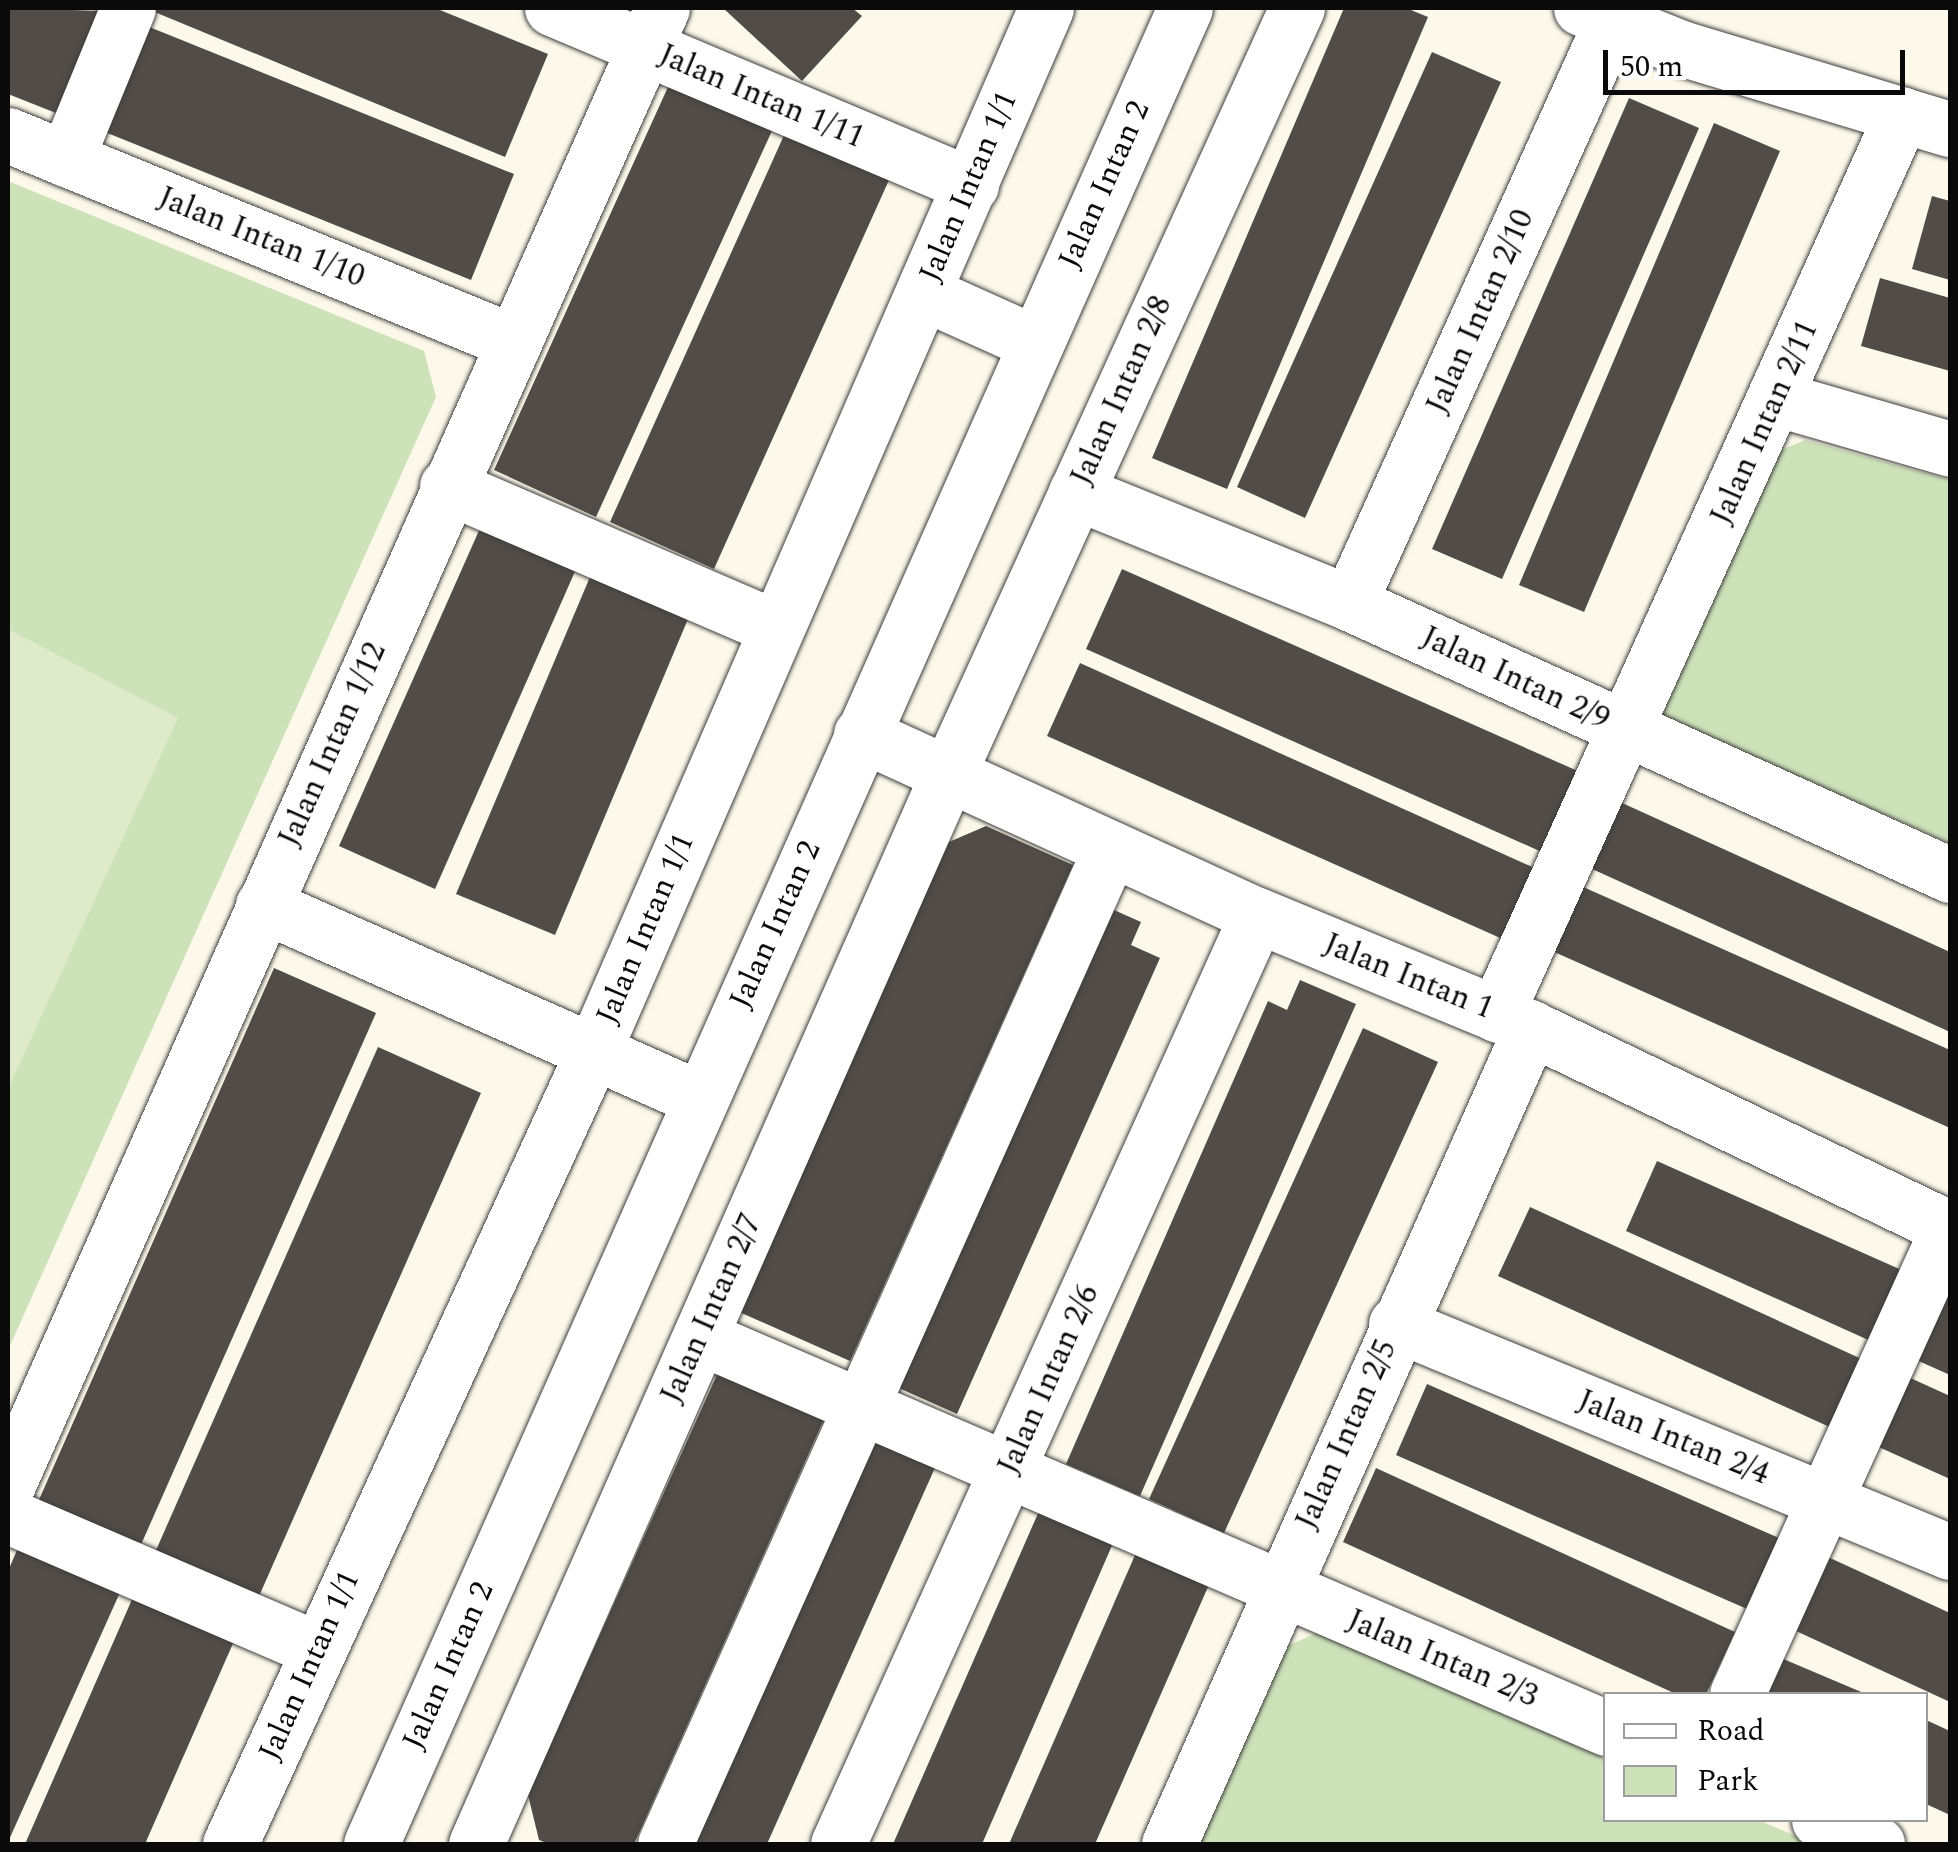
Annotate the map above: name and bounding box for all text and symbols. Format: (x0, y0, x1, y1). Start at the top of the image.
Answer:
scale bar (1608, 30, 1910, 92)
street label: Jalan Intan 1/11 (653, 36, 869, 158)
text: 50 m (1620, 44, 1683, 90)
street label: Jalan Intan 1/1 (912, 86, 1026, 288)
street label: Jalan Intan 2 (1051, 95, 1159, 275)
street label: Jalan Intan 1/10 (152, 179, 370, 297)
street label: Jalan Intan 2/10 (1419, 204, 1543, 420)
street label: Jalan Intan 2/8 (1063, 290, 1181, 492)
street label: Jalan Intan 2/11 (1703, 315, 1827, 531)
street label: Jalan Intan 2/9 (1415, 619, 1615, 739)
street label: Jalan Intan 1/12 (271, 637, 395, 853)
street label: Jalan Intan 1/1 (589, 828, 703, 1030)
street label: Jalan Intan 2 (722, 835, 830, 1015)
street label: Jalan Intan 1 (1318, 926, 1498, 1028)
street label: Jalan Intan 2/7 (653, 1208, 771, 1410)
street label: Jalan Intan 2/6 (990, 1279, 1108, 1481)
street label: Jalan Intan 2/5 (1288, 1334, 1406, 1536)
street label: Jalan Intan 2/4 (1572, 1382, 1774, 1494)
street label: Jalan Intan 1/1 (251, 1565, 369, 1767)
street label: Jalan Intan 2 (395, 1576, 503, 1756)
street label: Jalan Intan 2/3 (1341, 1602, 1543, 1716)
legend (1603, 1692, 1928, 1822)
text: Road (1697, 1708, 1765, 1754)
text: Park (1697, 1758, 1759, 1804)

